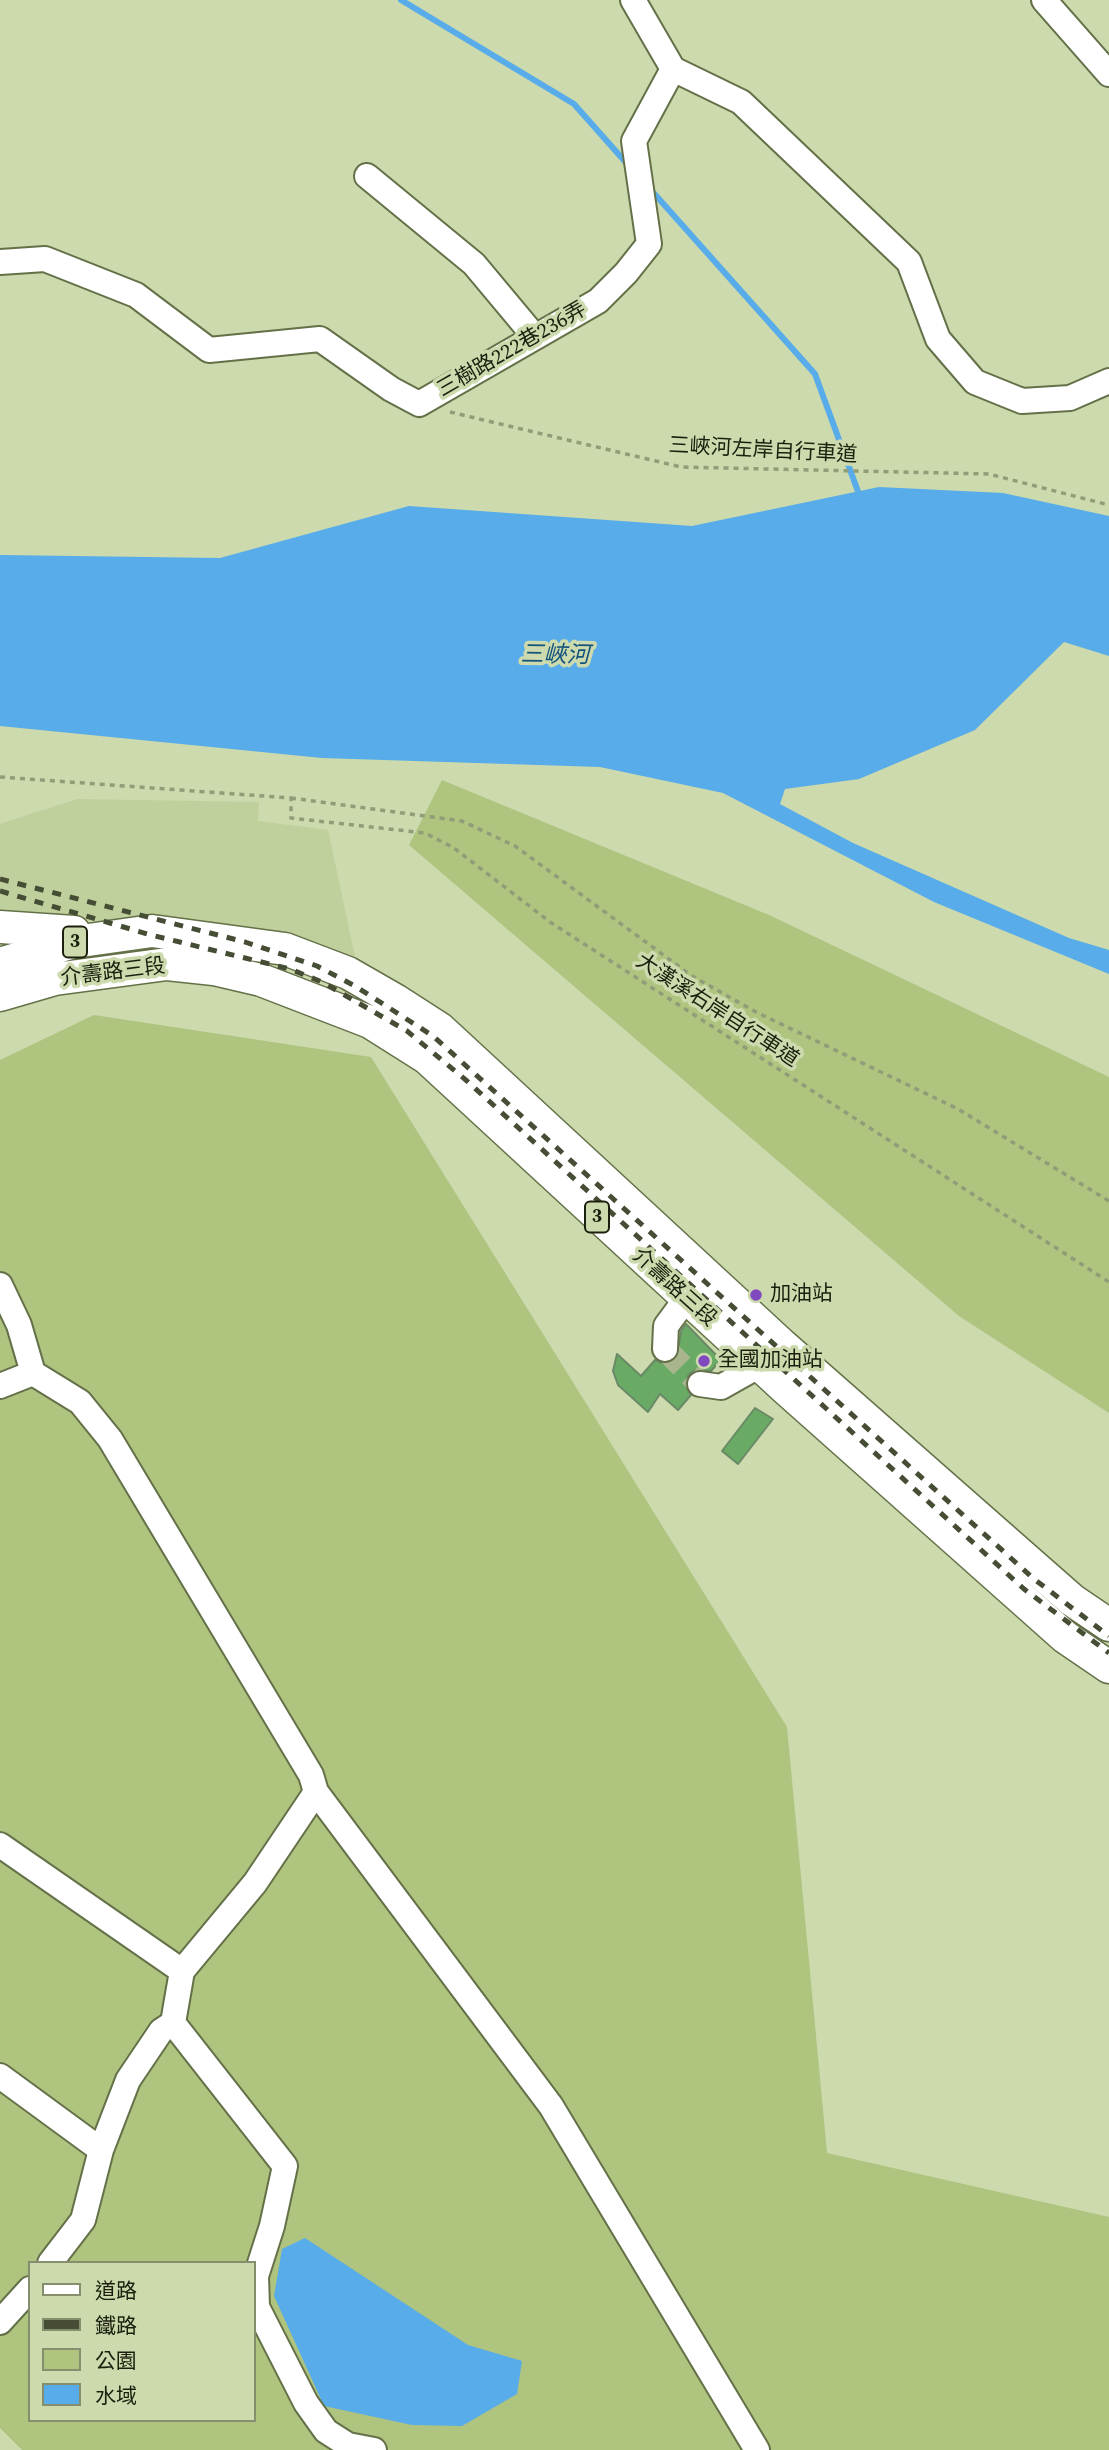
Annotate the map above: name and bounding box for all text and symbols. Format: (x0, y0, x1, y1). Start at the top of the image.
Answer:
street label: 三樹路222巷236弄 (433, 297, 591, 403)
street label: 三峽河左岸自行車道 (668, 433, 858, 469)
water label: 三峽河 (520, 642, 590, 670)
road number: 3 (63, 926, 87, 958)
street label: 大漢溪右岸自行車道 (631, 949, 803, 1073)
street label: 介壽路三段 (59, 954, 167, 992)
road number: 3 (585, 1202, 609, 1232)
street label: 介壽路三段 (627, 1244, 721, 1332)
place label: 加油站 (770, 1282, 833, 1308)
marker: 加油站 (748, 1287, 764, 1303)
place label: 全國加油站 (718, 1348, 823, 1374)
marker: 全國加油站 (696, 1353, 712, 1369)
legend (28, 2261, 256, 2422)
text: 道路 (95, 2276, 137, 2305)
text: 鐵路 (95, 2311, 137, 2340)
text: 公園 (95, 2346, 137, 2375)
text: 水域 (95, 2381, 137, 2410)

